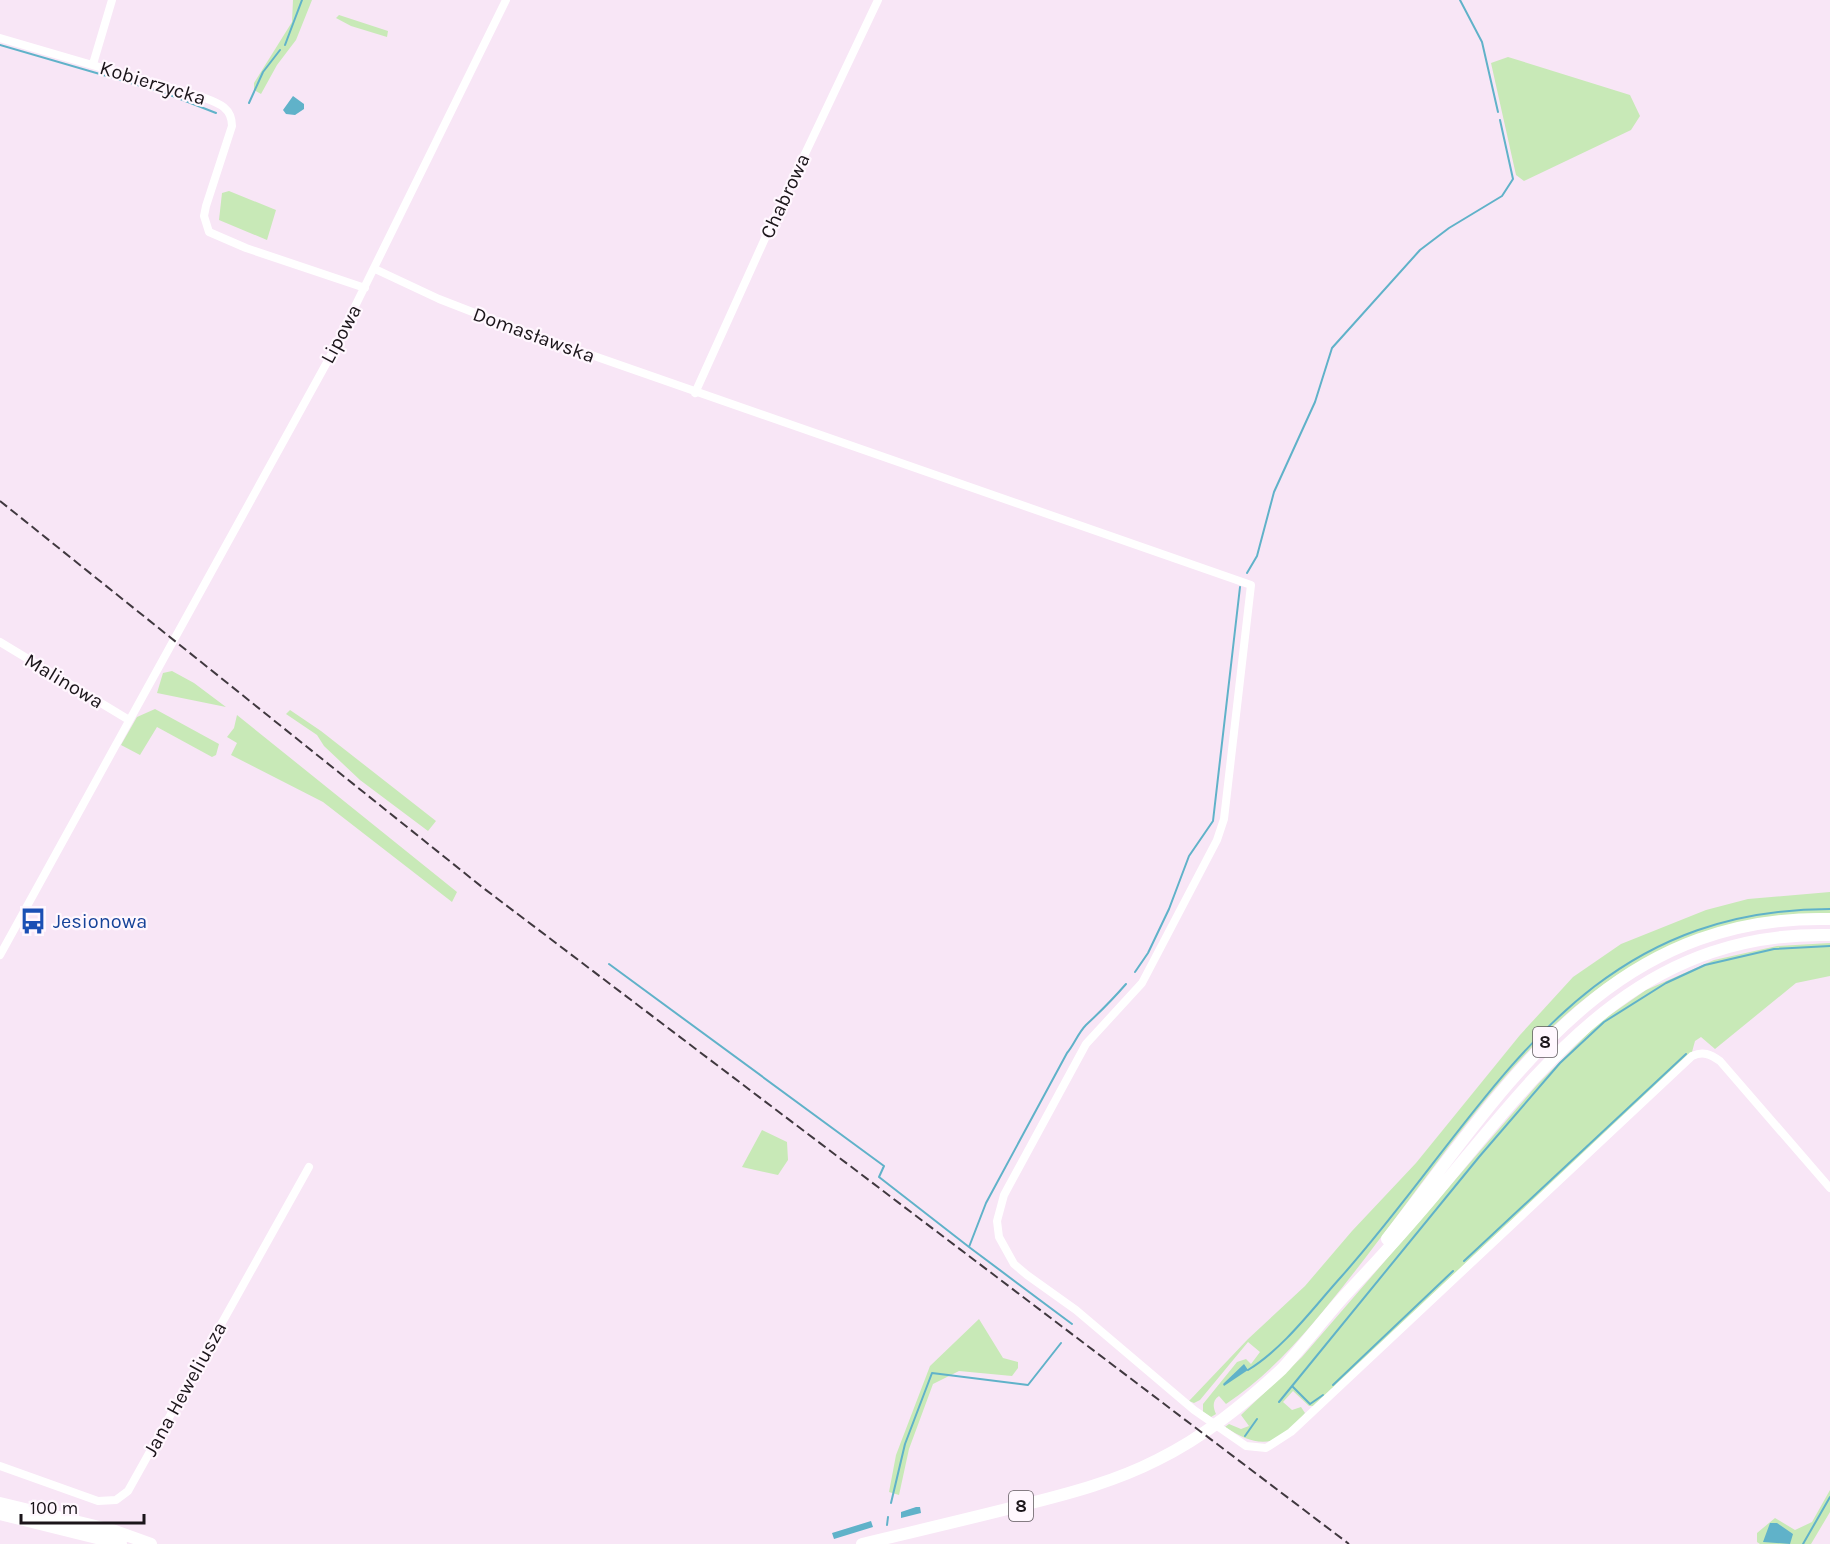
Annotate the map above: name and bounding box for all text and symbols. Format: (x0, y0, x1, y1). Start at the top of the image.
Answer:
street label: Kobierzycka (97, 56, 209, 110)
street label: Chabrowa (755, 150, 815, 242)
street label: Lipowa (316, 301, 366, 367)
street label: Domasławska (470, 302, 598, 368)
street label: Malinowa (20, 648, 108, 714)
bus stop icon: Jesionowa (18, 906, 48, 936)
place label: Jesionowa (53, 910, 147, 933)
road number: 8 (1533, 1027, 1557, 1057)
street label: Jana Heweliusza (139, 1318, 231, 1460)
scale bar (21, 1487, 144, 1525)
road number: 8 (1009, 1491, 1033, 1521)
text: 100 m (30, 1497, 78, 1519)

